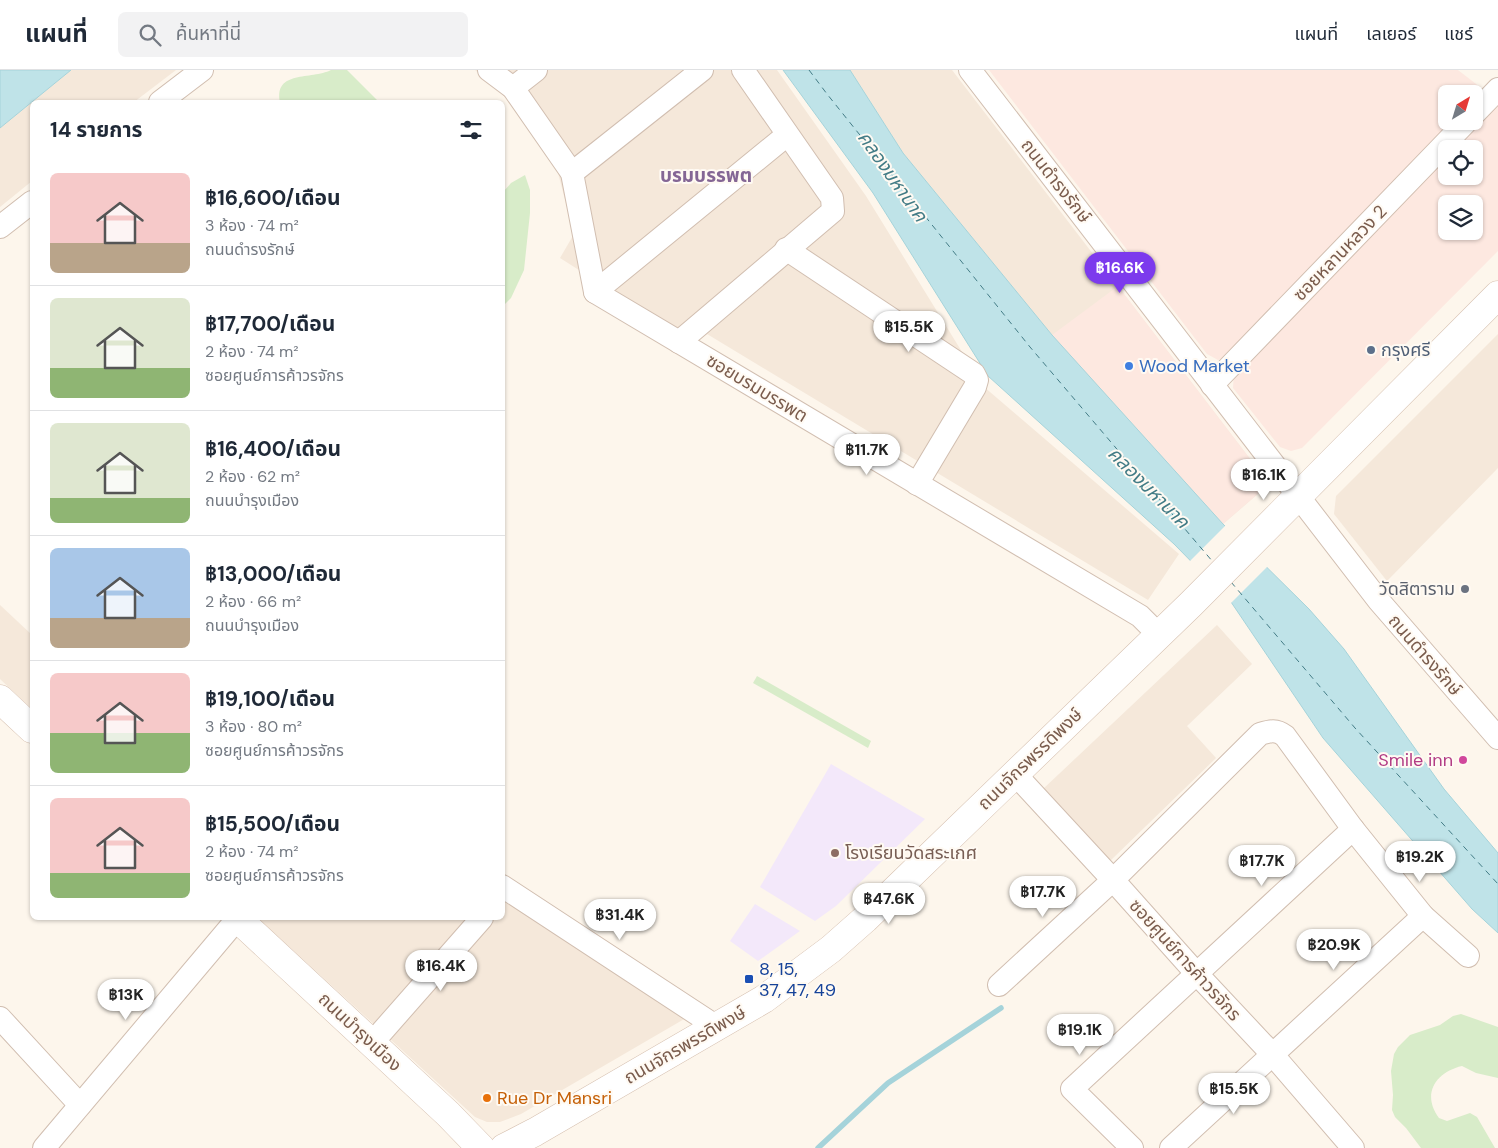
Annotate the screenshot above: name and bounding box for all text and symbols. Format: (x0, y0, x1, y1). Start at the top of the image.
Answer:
search box (118, 12, 468, 57)
text: แผนที่ (25, 18, 88, 49)
icon: search (136, 21, 164, 49)
text: ค้นหาที่นี่ (176, 21, 241, 46)
text: แผนที่ (1294, 22, 1338, 46)
text: เลเยอร์ (1366, 22, 1416, 46)
text: แชร์ (1444, 22, 1473, 46)
north arrow (1438, 85, 1482, 130)
map controls (1438, 85, 1483, 240)
text: 14 รายการ (50, 116, 142, 144)
icon: filters (457, 116, 485, 144)
water label: คลองมหานาค (852, 126, 934, 228)
street label: ถนนดำรงรักษ์ (1015, 134, 1097, 228)
button: locate (1438, 140, 1483, 185)
district label: บรมบรรพต (660, 163, 752, 188)
text: ฿16,600/เดือน (205, 184, 341, 212)
icon: home (90, 193, 150, 253)
button: layers (1438, 195, 1483, 240)
street label: ซอยหลานหลวง 2 (1288, 200, 1392, 306)
text: 3 ห้อง · 74 m² (205, 215, 299, 236)
text: ถนนดำรงรักษ์ (205, 239, 295, 260)
pin: ฿16.6K (1079, 252, 1161, 294)
text: ฿16.6K (1096, 257, 1144, 278)
text: ฿17,700/เดือน (205, 310, 335, 338)
pin: ฿15.5K (868, 310, 950, 353)
text: ฿15.5K (884, 316, 934, 337)
icon: home (90, 318, 150, 378)
place label: กรุงศรี (1381, 338, 1431, 362)
text: 2 ห้อง · 74 m² (205, 341, 298, 362)
marker: กรุงศรี (1365, 344, 1377, 356)
street label: ซอยบรมบรรพต (702, 348, 812, 428)
place label: Wood Market (1139, 354, 1250, 378)
marker: Wood Market (1123, 360, 1135, 372)
text: ซอยศูนย์การค้าวรจักร (205, 365, 344, 386)
pin: ฿11.7K (826, 434, 908, 476)
text: ฿16,400/เดือน (205, 435, 341, 463)
text: ฿11.7K (845, 439, 889, 460)
water label: คลองมหานาค (1103, 441, 1196, 534)
icon: home (90, 443, 150, 503)
pin: ฿16.1K (1223, 458, 1305, 501)
text: ฿16.1K (1242, 464, 1286, 485)
text: 2 ห้อง · 62 m² (205, 466, 300, 487)
text: ถนนบำรุงเมือง (205, 490, 299, 511)
text: ฿13,000/เดือน (205, 560, 341, 588)
icon: home (90, 568, 150, 628)
place label: วัดสิตาราม (1379, 577, 1455, 601)
marker: วัดสิตาราม (1459, 583, 1471, 595)
text: 2 ห้อง · 66 m² (205, 591, 301, 612)
street label: ถนนดำรงรักษ์ (1383, 609, 1467, 701)
text: ถนนบำรุงเมือง (205, 615, 299, 636)
text: ฿19,100/เดือน (205, 685, 335, 713)
icon: home (90, 693, 150, 753)
street label: ถนนจักรพรรดิพงษ์ (972, 703, 1088, 815)
text: 3 ห้อง · 80 m² (205, 716, 302, 737)
text: ซอยศูนย์การค้าวรจักร (205, 740, 344, 761)
place label: Smile inn (1378, 748, 1453, 772)
marker: Smile inn (1457, 754, 1469, 766)
text: ฿15,500/เดือน (205, 810, 340, 838)
icon: home (90, 818, 150, 878)
pin: ฿19.2K (1379, 840, 1461, 883)
text: 2 ห้อง · 74 m² (205, 841, 298, 862)
place label: โรงเรียนวัดสระเกศ (845, 841, 977, 865)
pin: ฿17.7K (1221, 844, 1303, 887)
text: ฿19.2K (1396, 846, 1444, 867)
marker: โรงเรียนวัดสระเกศ (829, 847, 841, 859)
text: ฿17.7K (1239, 850, 1285, 871)
text: ซอยศูนย์การค้าวรจักร (205, 865, 344, 886)
pin: ฿17.7K (1002, 876, 1084, 918)
text: ฿17.7K (1020, 881, 1066, 902)
pin: ฿47.6K (848, 882, 930, 925)
text: ฿47.6K (863, 888, 915, 909)
street label: ซอยศูนย์การค้าวรจักร (1124, 894, 1246, 1026)
pin: ฿31.4K (579, 898, 661, 941)
text: ฿31.4K (595, 904, 645, 925)
pin: ฿20.9K (1293, 928, 1375, 971)
text: ฿20.9K (1307, 934, 1361, 955)
pin: ฿16.4K (400, 950, 482, 992)
text: ฿16.4K (416, 955, 466, 976)
place label: 8, 15, 37, 47, 49 (759, 957, 836, 1002)
marker: 8, 15, 37, 47, 49 (743, 973, 755, 985)
pin: ฿13K (96, 978, 156, 1021)
text: ฿13K (108, 984, 144, 1005)
street label: ถนนบำรุงเมือง (313, 987, 407, 1077)
street label: ถนนจักรพรรดิพงษ์ (620, 1000, 750, 1090)
pin: ฿19.1K (1039, 1014, 1121, 1056)
text: ฿19.1K (1058, 1019, 1102, 1040)
pin: ฿15.5K (1193, 1072, 1275, 1115)
text: ฿15.5K (1209, 1078, 1259, 1099)
place label: Rue Dr Mansri (497, 1086, 612, 1110)
marker: Rue Dr Mansri (481, 1092, 493, 1104)

